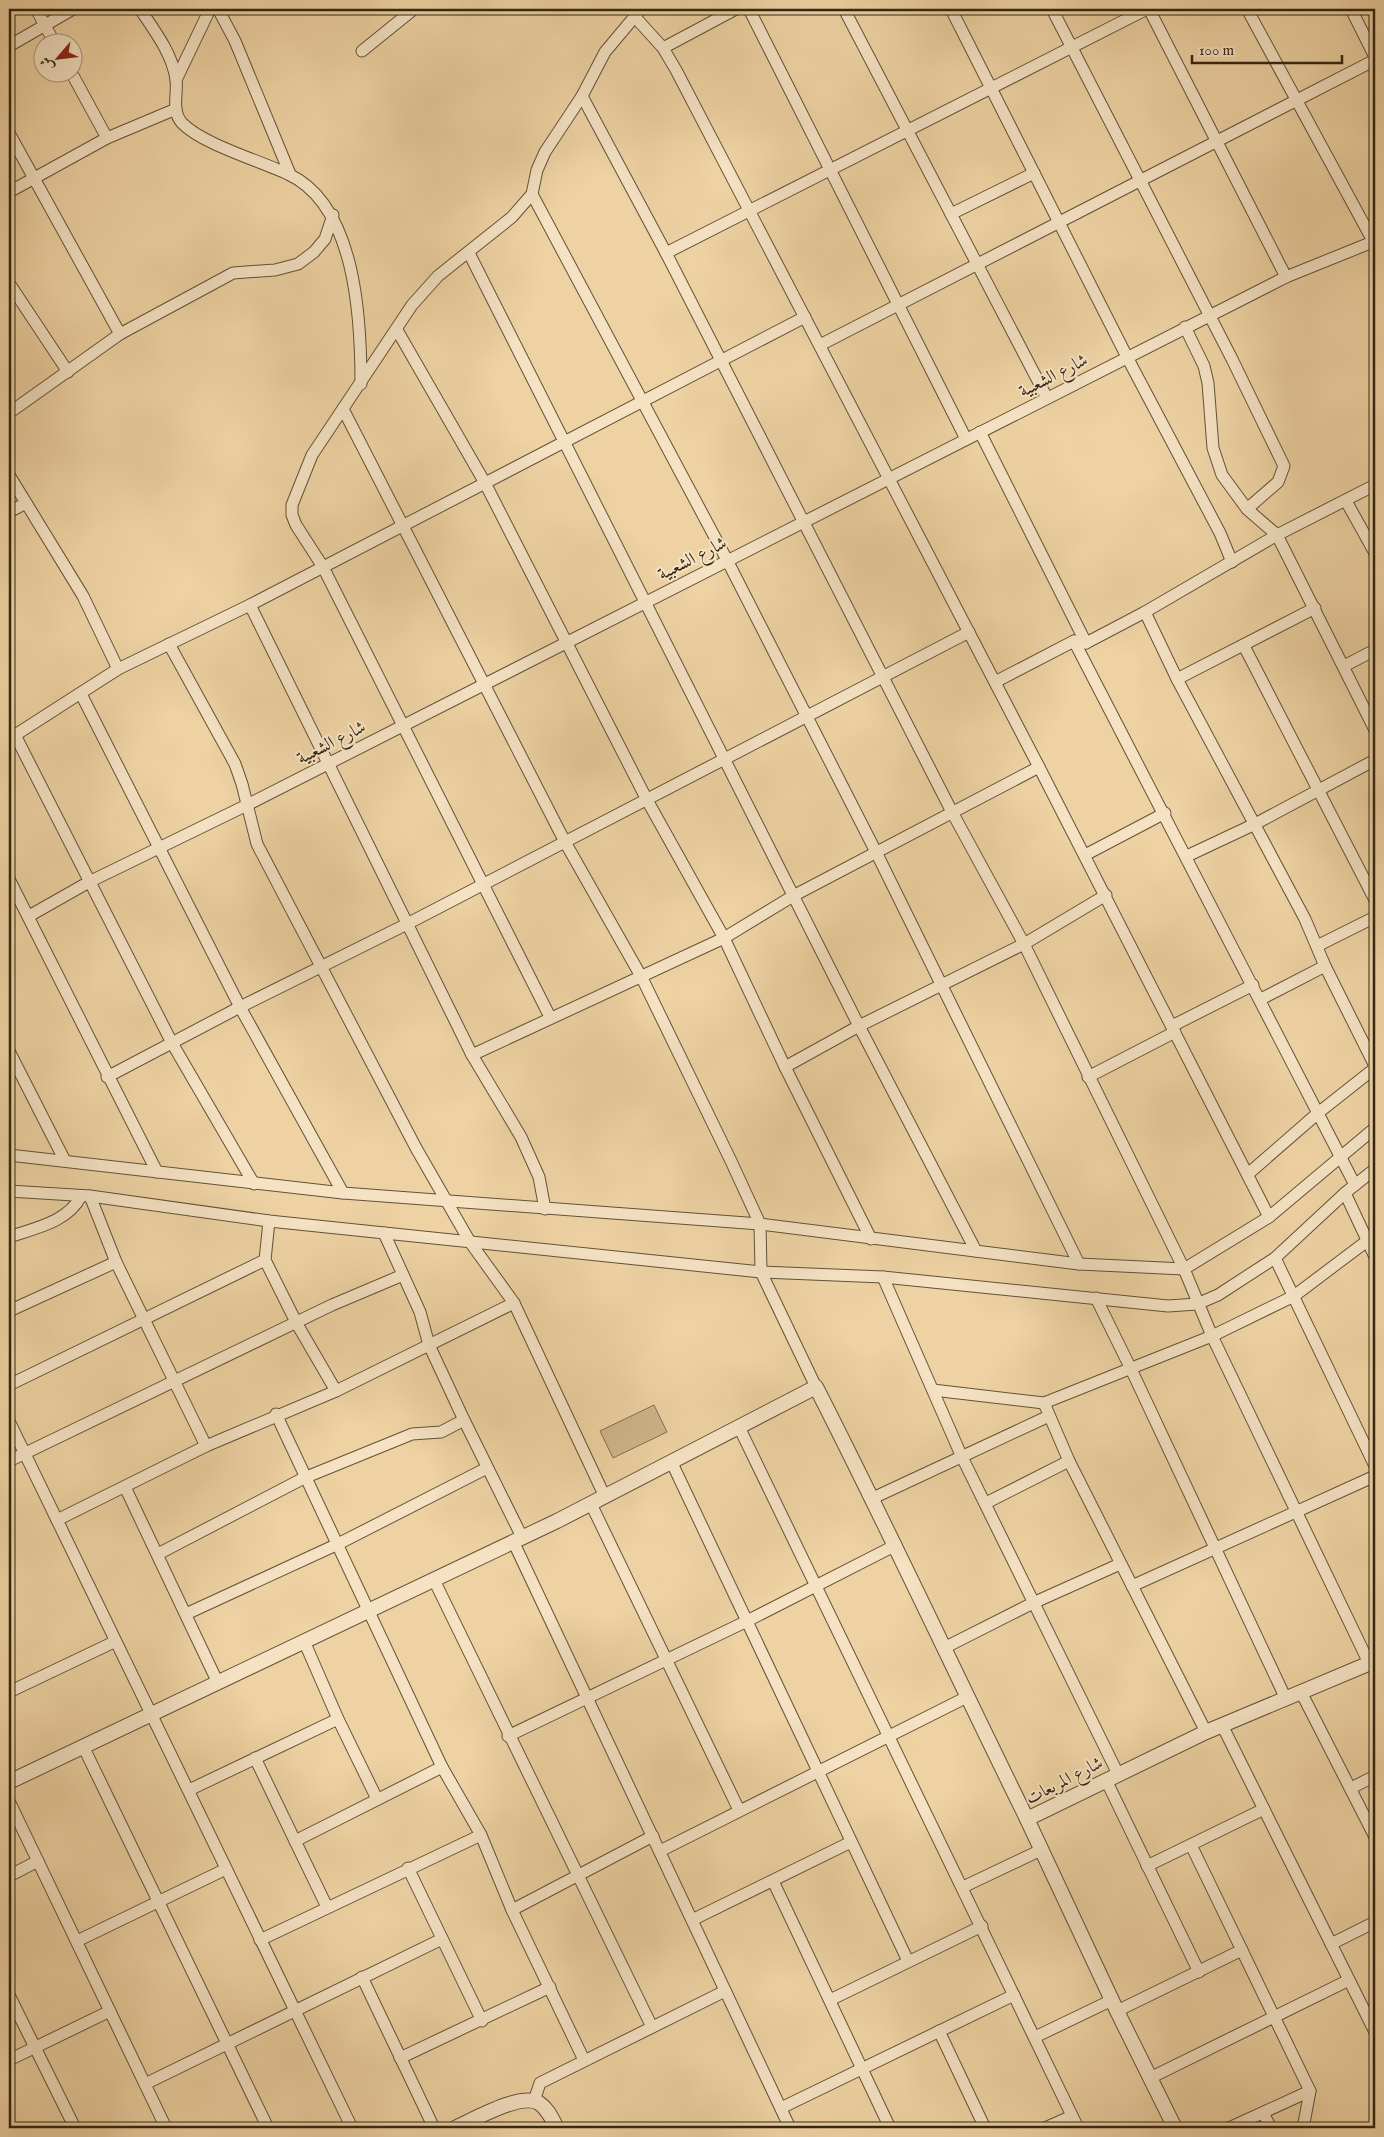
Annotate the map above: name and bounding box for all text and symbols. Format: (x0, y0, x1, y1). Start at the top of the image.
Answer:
north arrow (32, 32, 82, 82)
scale bar (1192, 32, 1342, 64)
text: 100 m (1199, 41, 1235, 60)
text: ش (36, 53, 59, 74)
street label: شارع الشعبية (1015, 349, 1093, 405)
street label: شارع الشعبية (654, 532, 732, 588)
street label: شارع الشعبية (293, 716, 371, 772)
street label: شارع المربعات (1022, 1752, 1108, 1812)

